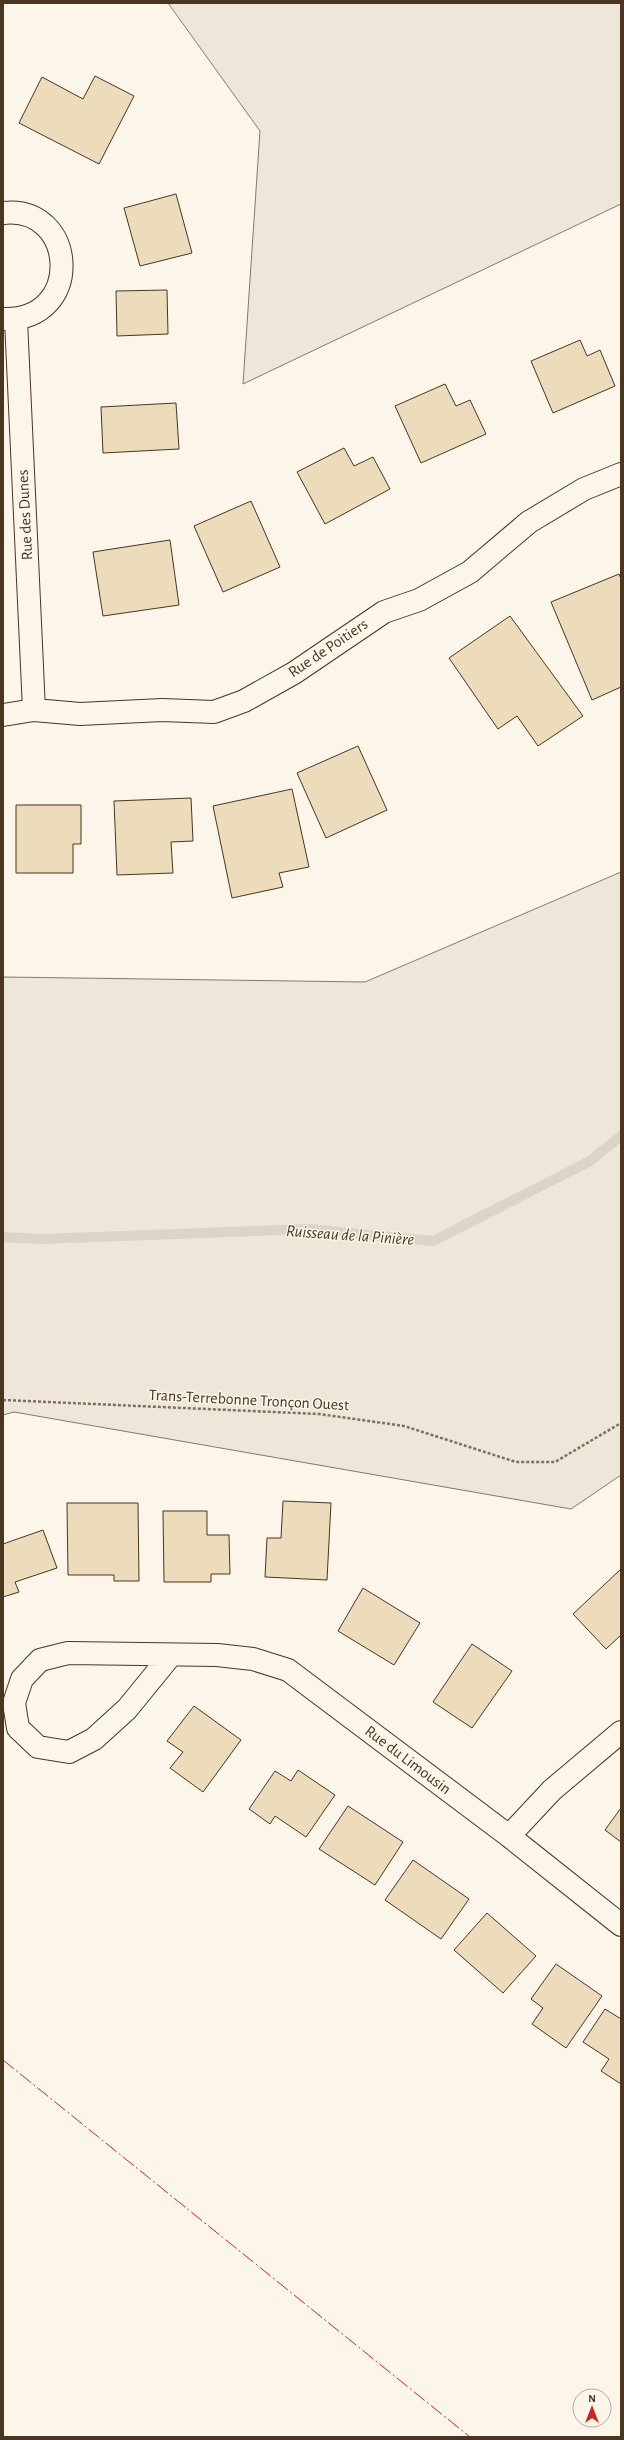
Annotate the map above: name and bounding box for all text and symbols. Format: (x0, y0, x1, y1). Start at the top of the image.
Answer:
street label: Rue des Dunes (15, 469, 35, 561)
street label: Rue de Poitiers (285, 616, 371, 680)
water label: Ruisseau de la Pinière (285, 1222, 415, 1248)
street label: Trans-Terrebonne Tronçon Ouest (148, 1387, 350, 1413)
street label: Rue du Limousin (362, 1723, 454, 1797)
north arrow (572, 2388, 612, 2428)
text: N (588, 2393, 596, 2404)

